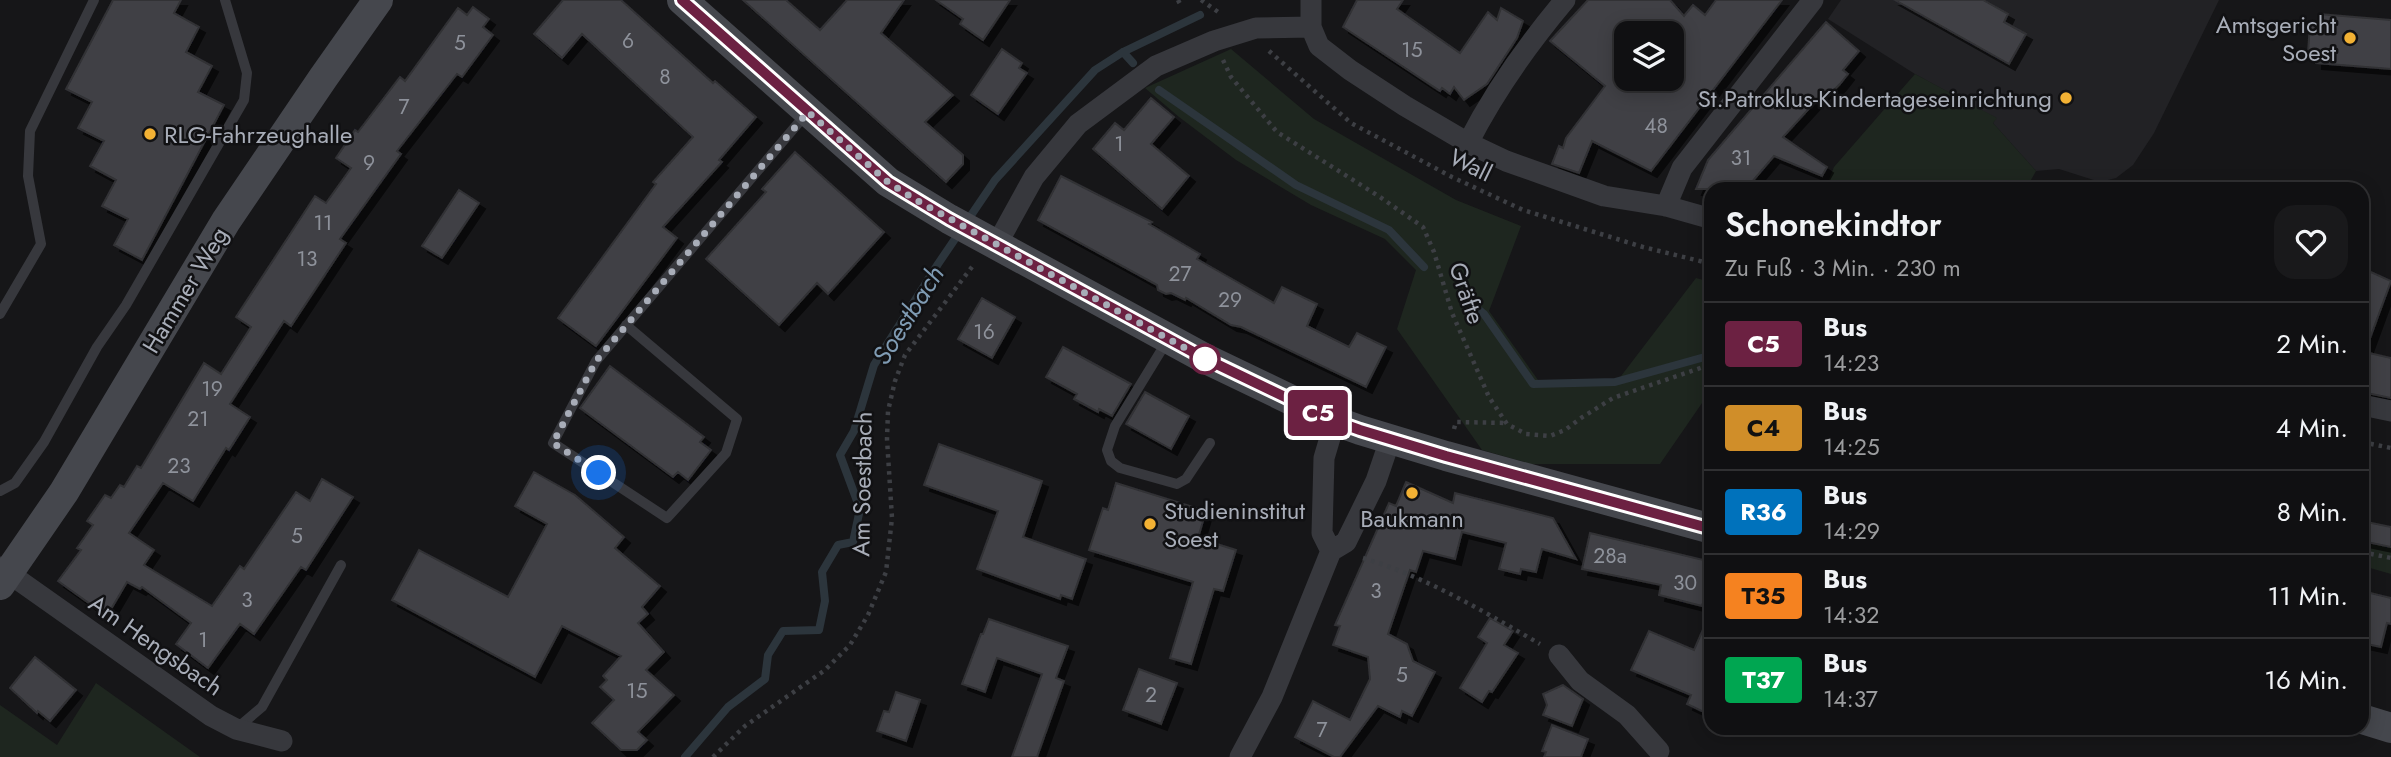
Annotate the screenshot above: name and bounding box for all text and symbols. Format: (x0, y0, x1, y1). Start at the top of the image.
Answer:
place label: Amtsgericht Soest (2216, 7, 2336, 70)
map controls (1614, 21, 1684, 91)
button: layers (1614, 21, 1684, 91)
house number: 6 (622, 26, 634, 56)
house number: 5 (454, 28, 466, 58)
marker: Amtsgericht Soest (2342, 30, 2358, 46)
house number: 15 (1401, 35, 1423, 65)
house number: 8 (659, 62, 671, 92)
place label: St.Patroklus-Kindertageseinrichtung (1698, 81, 2052, 116)
marker: St.Patroklus-Kindertageseinrichtung (2058, 90, 2074, 106)
house number: 7 (398, 92, 410, 122)
house number: 48 (1644, 111, 1668, 141)
place label: RLG-Fahrzeughalle (164, 117, 352, 152)
marker: RLG-Fahrzeughalle (142, 126, 158, 142)
house number: 1 (1114, 129, 1124, 159)
street label: Wall (1444, 140, 1498, 190)
house number: 31 (1731, 143, 1751, 173)
house number: 9 (363, 148, 375, 178)
text: Schonekindtor (1725, 201, 1942, 248)
button: heart (2274, 205, 2348, 279)
house number: 11 (314, 208, 332, 238)
street label: Hammer Weg (133, 220, 237, 360)
house number: 13 (297, 244, 317, 274)
text: Zu Fuß · 3 Min. · 230 m (1725, 251, 1961, 285)
street label: Gräfte (1440, 257, 1494, 329)
water label: Soestbach (863, 258, 953, 372)
house number: 27 (1169, 259, 1191, 289)
house number: 29 (1218, 285, 1242, 315)
text: Bus (1823, 308, 1867, 346)
house number: 16 (973, 317, 995, 347)
text: 2 Min. (2276, 325, 2348, 363)
text: C5 (1747, 326, 1780, 361)
unlabelled marker (1190, 344, 1220, 374)
text: 14:23 (1823, 346, 1879, 380)
house number: 19 (201, 374, 223, 404)
line badge: C5 (1286, 390, 1350, 436)
text: Bus (1823, 392, 1867, 430)
text: C5 (1302, 395, 1334, 430)
house number: 21 (187, 404, 209, 434)
text: 4 Min. (2276, 409, 2348, 447)
text: C4 (1747, 410, 1780, 445)
street label: Am Soestbach (843, 411, 881, 557)
text: 14:25 (1823, 430, 1880, 464)
house number: 23 (167, 451, 191, 481)
your location (581, 455, 616, 490)
text: Bus (1823, 476, 1867, 514)
marker: Baukmann (1404, 485, 1420, 501)
place label: Studieninstitut Soest (1164, 493, 1305, 556)
text: 8 Min. (2277, 493, 2348, 531)
text: R36 (1740, 494, 1787, 529)
place label: Baukmann (1360, 501, 1464, 536)
text: 14:29 (1823, 514, 1880, 548)
marker: Studieninstitut Soest (1142, 516, 1158, 532)
house number: 5 (291, 521, 303, 551)
house number: 28a (1593, 541, 1627, 571)
text: Bus (1823, 560, 1867, 598)
house number: 30 (1673, 568, 1697, 598)
house number: 3 (1370, 576, 1382, 606)
text: 11 Min. (2268, 577, 2348, 615)
text: T35 (1742, 578, 1785, 613)
house number: 3 (241, 585, 253, 615)
street label: Am Hengsbach (82, 586, 230, 704)
text: 14:32 (1823, 598, 1879, 632)
house number: 1 (198, 625, 208, 655)
text: Bus (1823, 644, 1867, 682)
house number: 5 (1396, 660, 1408, 690)
text: 16 Min. (2264, 661, 2348, 699)
text: T37 (1742, 662, 1785, 697)
house number: 15 (626, 676, 648, 706)
house number: 2 (1145, 680, 1157, 710)
text: 14:37 (1823, 682, 1878, 716)
house number: 7 (1316, 715, 1328, 745)

